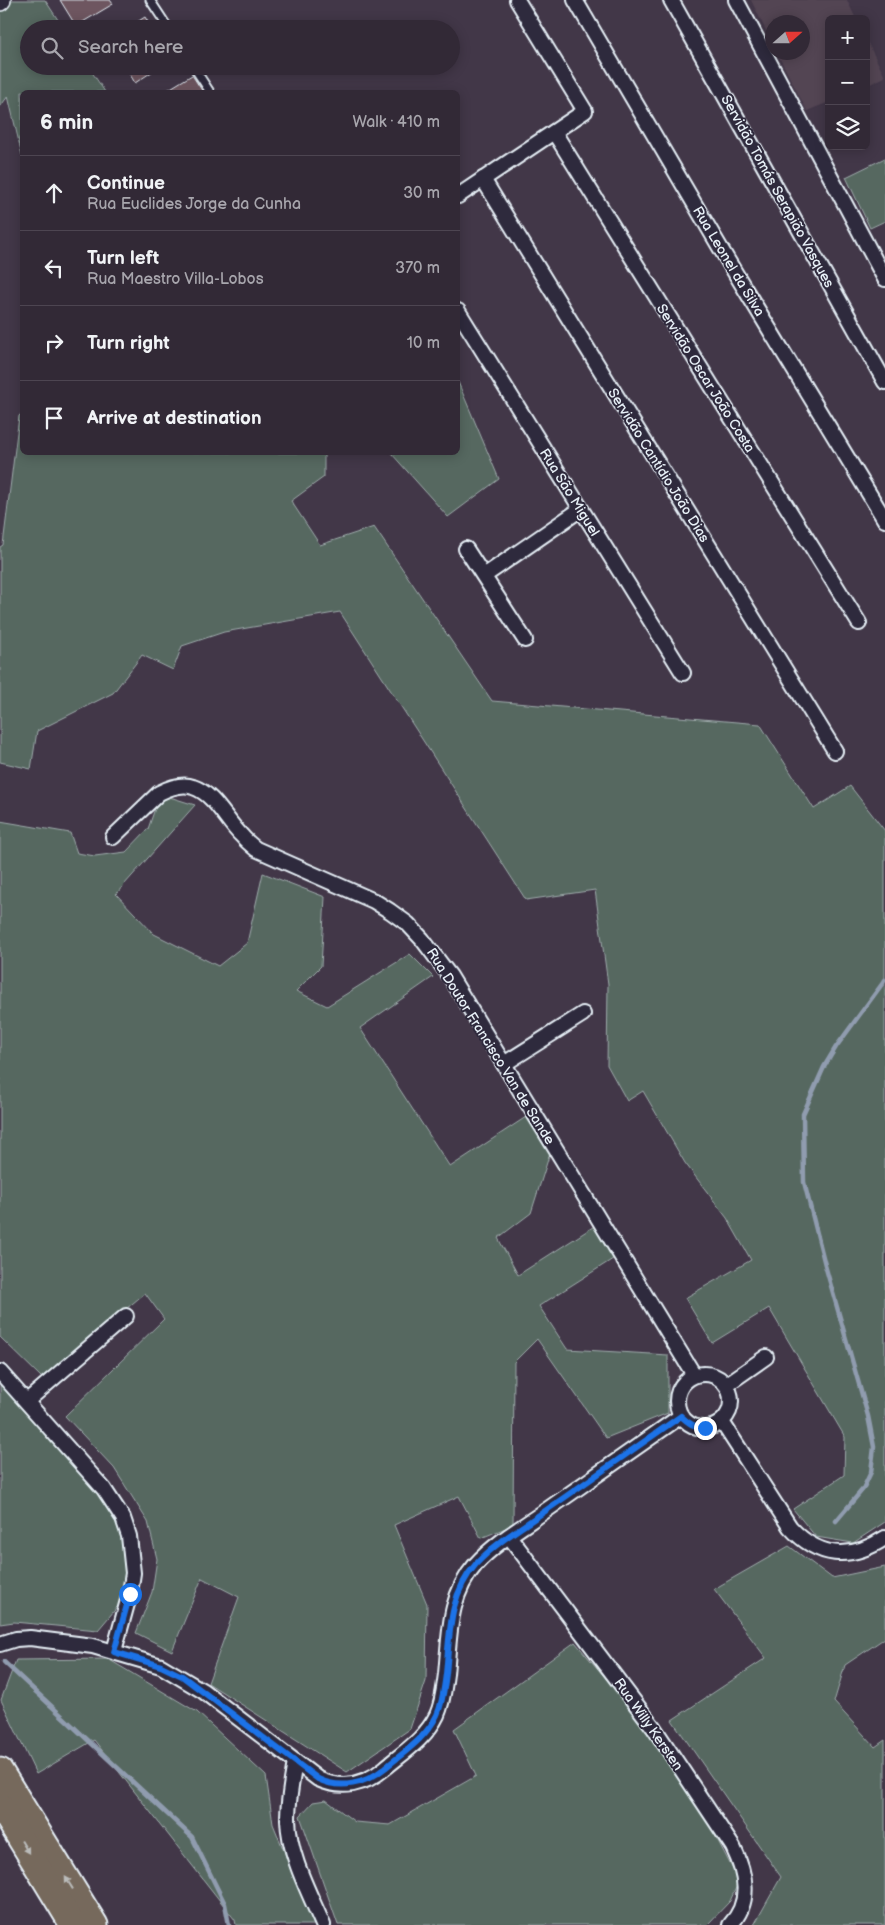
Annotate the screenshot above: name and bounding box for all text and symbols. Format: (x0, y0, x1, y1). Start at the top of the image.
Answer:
north arrow (765, 15, 810, 60)
map controls (825, 15, 870, 150)
button: + (825, 15, 870, 60)
search box (20, 20, 460, 75)
icon: search (38, 34, 66, 62)
text: Search here (78, 36, 183, 59)
button: − (825, 60, 870, 105)
street label: Servidão Tomás Serapião Vasques (717, 92, 838, 291)
button: layers (825, 105, 870, 150)
text: 6 min (40, 110, 93, 135)
text: Walk · 410 m (353, 113, 440, 132)
text: Continue (87, 172, 165, 195)
icon: ahead (40, 179, 68, 207)
text: 30 m (403, 184, 440, 203)
text: Rua Euclides Jorge da Cunha (87, 195, 301, 214)
street label: Rua Leonel da Silva (689, 203, 768, 319)
text: Turn left (87, 247, 159, 270)
icon: left (40, 254, 68, 282)
text: 370 m (395, 259, 440, 278)
text: Rua Maestro Villa-Lobos (87, 270, 264, 289)
street label: Servidão Oscar João Costa (653, 301, 758, 456)
icon: right (40, 329, 68, 357)
text: Turn right (87, 332, 170, 355)
text: 10 m (407, 334, 440, 353)
street label: Servidão Cantídio João Dias (604, 385, 713, 545)
icon: arrive (40, 404, 68, 432)
text: Arrive at destination (87, 407, 262, 430)
street label: Rua São Miguel (536, 445, 603, 539)
street label: Rua Doutor Francisco Van de Sande (423, 945, 558, 1148)
route end (694, 1417, 717, 1440)
route start (119, 1583, 142, 1606)
street label: Rua Willy Kersten (610, 1675, 687, 1774)
one-way arrow (21, 1840, 30, 1853)
one-way arrow (65, 1877, 74, 1890)

